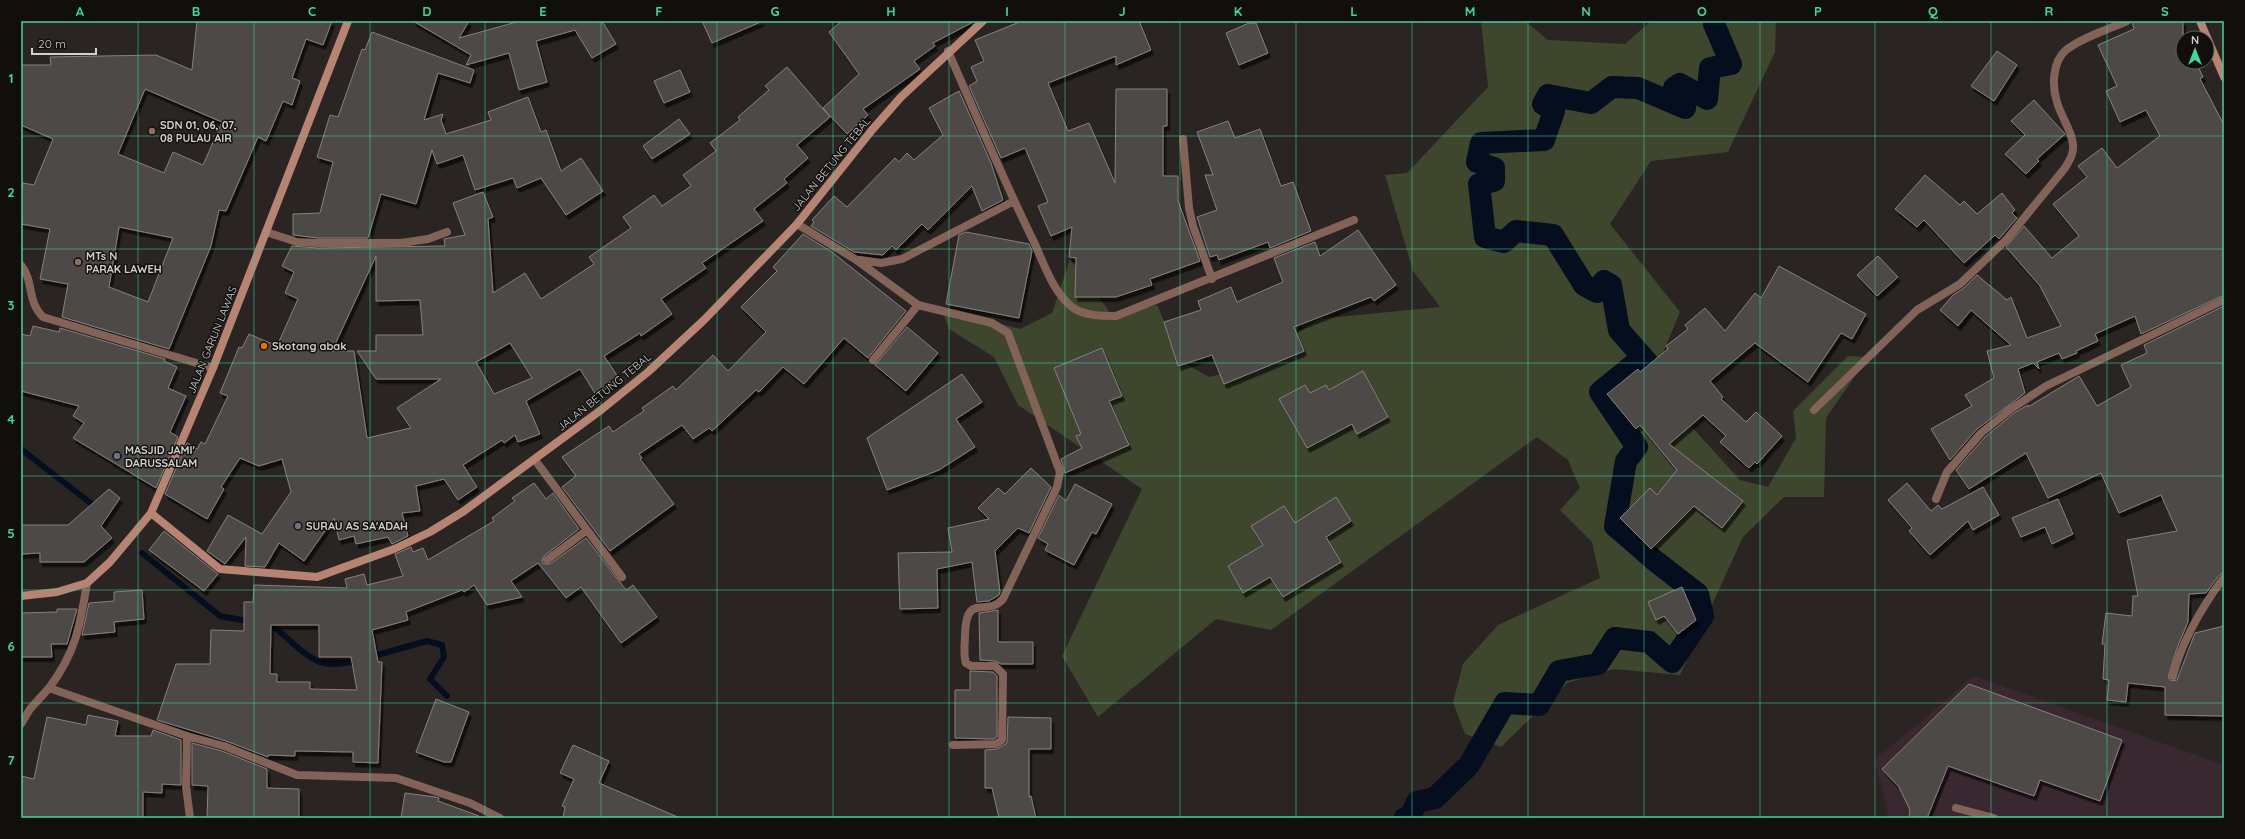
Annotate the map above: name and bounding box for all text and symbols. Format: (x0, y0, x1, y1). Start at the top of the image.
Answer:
text: A (76, 3, 85, 19)
text: B (192, 3, 200, 19)
text: C (308, 3, 316, 19)
text: D (422, 3, 432, 19)
text: E (539, 3, 547, 19)
text: F (655, 3, 663, 19)
text: G (770, 3, 780, 19)
text: H (886, 3, 896, 19)
text: I (1005, 3, 1009, 19)
text: J (1118, 3, 1126, 19)
text: K (1234, 3, 1243, 19)
text: L (1350, 3, 1358, 19)
text: M (1465, 3, 1475, 19)
text: N (1581, 3, 1591, 19)
text: O (1697, 3, 1707, 19)
text: P (1814, 3, 1822, 19)
text: Q (1928, 3, 1939, 19)
text: R (2045, 3, 2054, 19)
text: S (2161, 3, 2169, 19)
scale bar (32, 30, 96, 56)
north arrow (2175, 30, 2215, 70)
text: N (2191, 33, 2199, 47)
text: 20 m (38, 36, 66, 51)
text: 1 (8, 70, 14, 86)
street label: JALAN BETUNG TEBAL (789, 114, 873, 214)
place label: SDN 01, 06, 07, 08 PULAU AIR (160, 118, 237, 145)
marker: SDN 01, 06, 07, 08 PULAU AIR (147, 126, 157, 136)
text: 2 (7, 184, 15, 200)
place label: MTs N PARAK LAWEH (86, 249, 162, 276)
marker: MTs N PARAK LAWEH (73, 257, 83, 267)
street label: JALAN GARUN LAWAS (184, 284, 240, 396)
text: 3 (8, 297, 15, 313)
place label: Skotang abak (272, 339, 347, 353)
marker: Skotang abak (259, 341, 269, 351)
street label: JALAN BETUNG TEBAL (554, 350, 654, 434)
text: 4 (7, 411, 15, 427)
place label: MASJID JAMI' DARUSSALAM (125, 443, 197, 470)
marker: MASJID JAMI' DARUSSALAM (112, 451, 122, 461)
place label: SURAU AS SA'ADAH (306, 519, 408, 533)
marker: SURAU AS SA'ADAH (293, 521, 303, 531)
text: 5 (7, 525, 15, 541)
text: 6 (7, 638, 15, 654)
text: 7 (7, 752, 15, 768)

